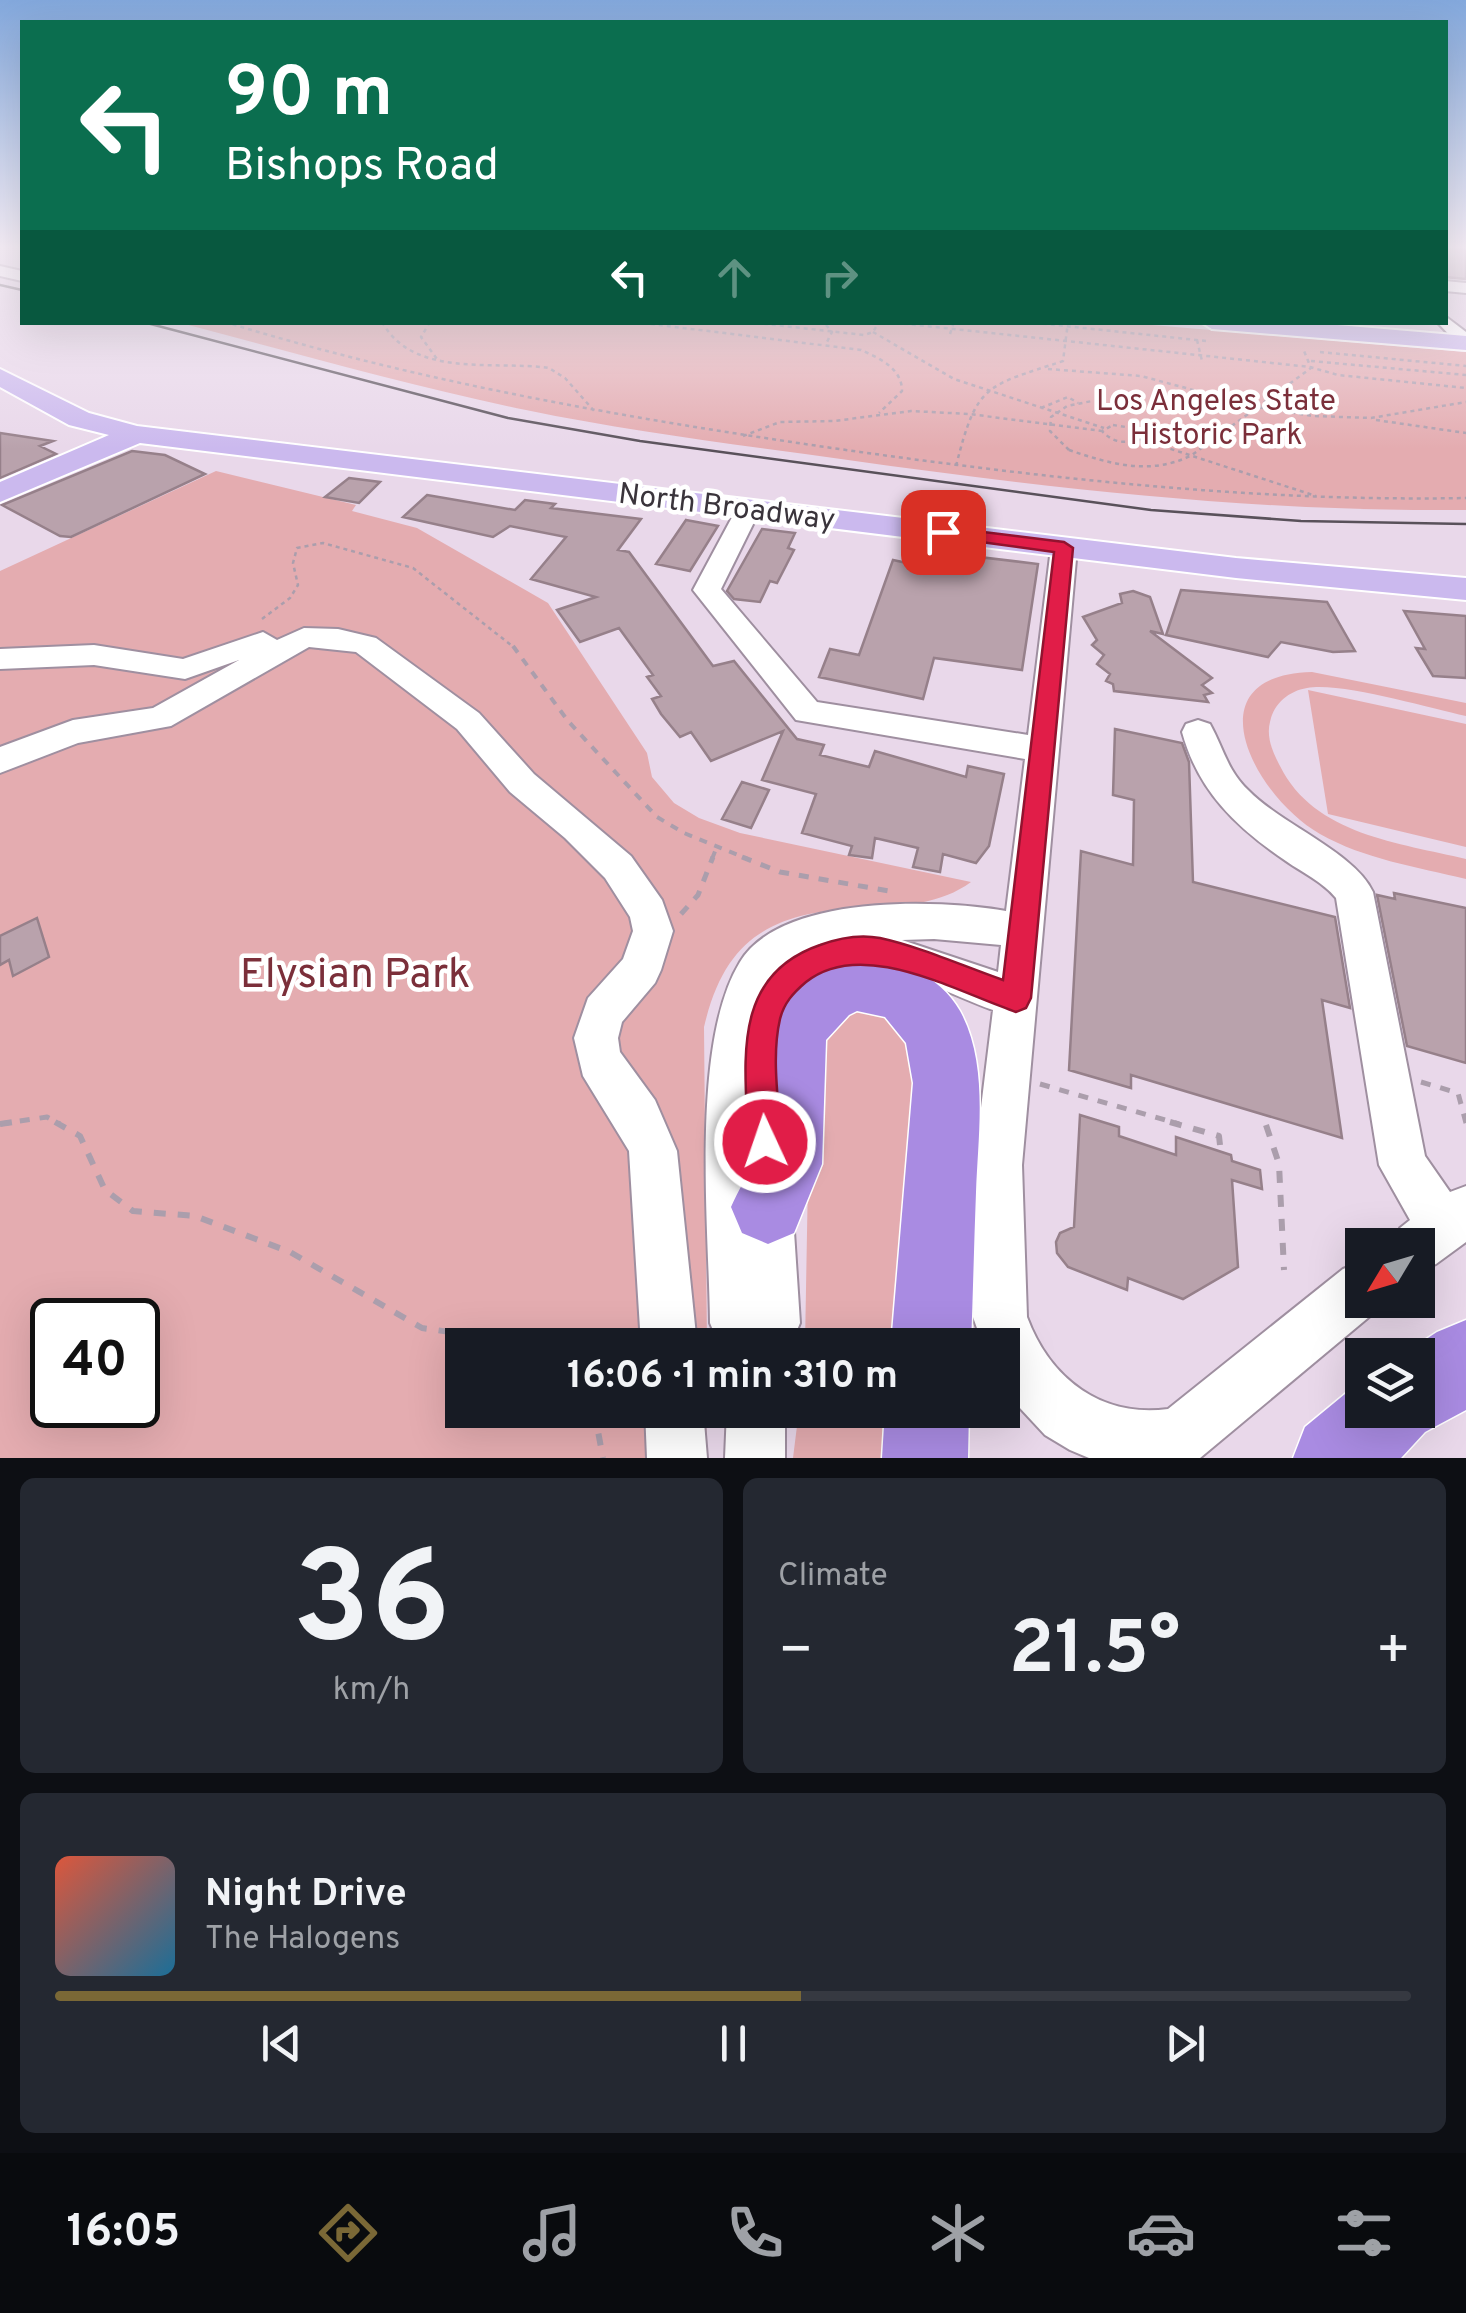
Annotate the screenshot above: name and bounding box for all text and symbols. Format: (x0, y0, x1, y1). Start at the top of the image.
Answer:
text: 90 m (225, 52, 393, 141)
icon: left (60, 60, 190, 190)
text: Bishops Road (225, 139, 499, 196)
icon: left (602, 250, 657, 305)
icon: ahead (707, 250, 762, 305)
icon: right (812, 250, 867, 305)
park label: Los Angeles State Historic Park (1096, 384, 1336, 455)
street label: North Broadway (616, 477, 837, 540)
pin (901, 490, 986, 575)
icon: arrive (916, 505, 971, 560)
park label: Elysian Park (240, 950, 470, 1003)
position arrow (713, 1090, 817, 1194)
north arrow (1345, 1228, 1435, 1318)
map controls (1345, 1228, 1435, 1428)
speed limit sign: 40 (30, 1298, 160, 1428)
button: layers (1345, 1338, 1435, 1428)
text: 16:06 · 1 min · 310 m (567, 1353, 898, 1402)
text: 36 (293, 1523, 450, 1688)
text: Climate (778, 1557, 888, 1597)
text: 21.5° (1009, 1605, 1180, 1700)
text: − (778, 1618, 813, 1688)
text: + (1376, 1618, 1411, 1688)
text: km/h (333, 1671, 410, 1711)
text: Night Drive (205, 1871, 407, 1920)
text: The Halogens (205, 1920, 400, 1960)
icon: previous (254, 2016, 309, 2071)
icon: pause (706, 2016, 761, 2071)
icon: next (1158, 2016, 1213, 2071)
icon: directions (313, 2198, 383, 2268)
icon: music (517, 2198, 587, 2268)
icon: phone (720, 2198, 790, 2268)
icon: climate (923, 2198, 993, 2268)
icon: car (1126, 2198, 1196, 2268)
icon: filters (1329, 2198, 1399, 2268)
text: 16:05 (67, 2205, 180, 2262)

